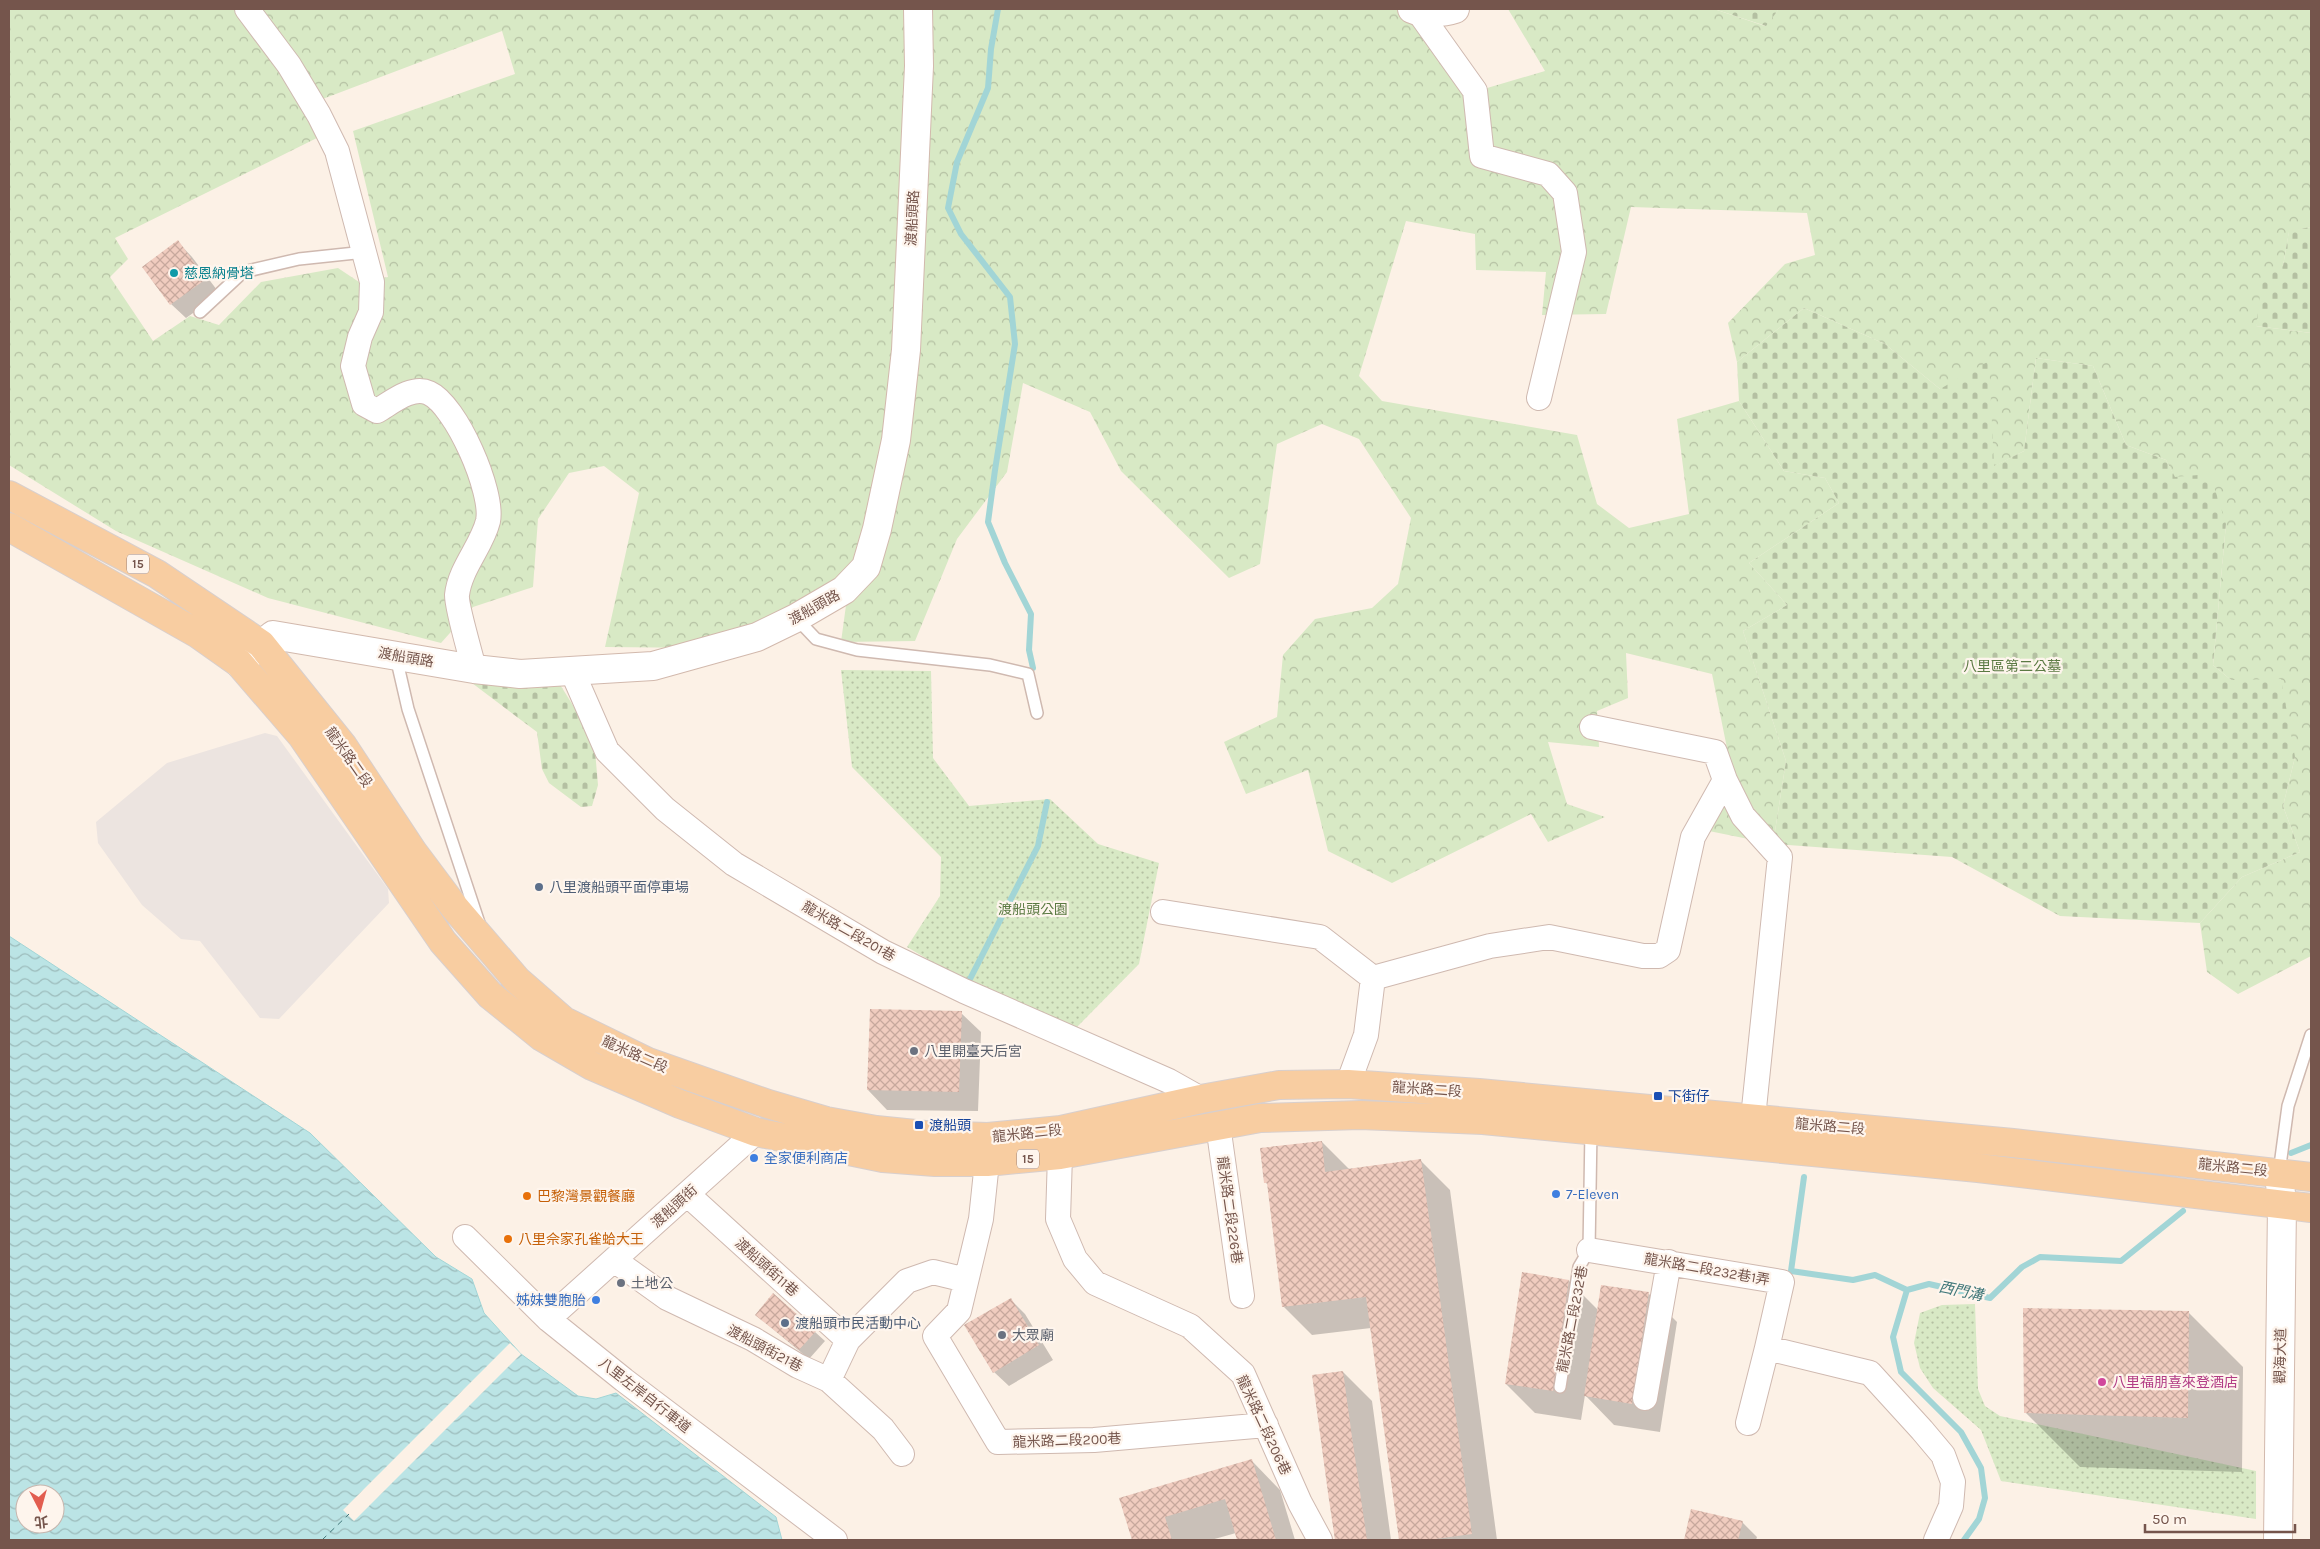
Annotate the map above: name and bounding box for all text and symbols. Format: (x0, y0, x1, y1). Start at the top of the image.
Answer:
street label: 渡船頭路 (903, 190, 922, 246)
place label: 慈恩納骨塔 (184, 265, 254, 282)
marker: 慈恩納骨塔 (168, 267, 180, 279)
road number: 15 (127, 554, 149, 574)
street label: 渡船頭路 (786, 586, 843, 628)
street label: 渡船頭路 (377, 644, 435, 671)
park label: 八里區第二公墓 (1963, 658, 2061, 675)
street label: 龍米路二段 (322, 724, 376, 791)
place label: 八里渡船頭平面停車場 (549, 879, 689, 896)
marker: 八里渡船頭平面停車場 (533, 881, 545, 893)
street label: 龍米路二段201巷 (799, 898, 898, 965)
park label: 渡船頭公園 (998, 901, 1068, 918)
street label: 龍米路二段 (599, 1032, 670, 1076)
place label: 八里開臺天后宮 (924, 1043, 1022, 1060)
marker: 八里開臺天后宮 (908, 1045, 920, 1057)
street label: 龍米路二段 (1391, 1079, 1462, 1100)
place label: 下街仔 (1668, 1088, 1710, 1105)
marker: 下街仔 (1652, 1090, 1664, 1102)
street label: 龍米路二段 (1794, 1115, 1866, 1138)
place label: 渡船頭 (929, 1117, 971, 1134)
marker: 渡船頭 (913, 1119, 925, 1131)
street label: 龍米路二段 (991, 1121, 1063, 1146)
place label: 全家便利商店 (764, 1150, 848, 1167)
road number: 15 (1017, 1150, 1039, 1168)
marker: 全家便利商店 (748, 1152, 760, 1164)
street label: 龍米路二段226巷 (1214, 1155, 1245, 1265)
street label: 龍米路二段 (2197, 1155, 2269, 1180)
street label: 渡船頭街 (648, 1181, 701, 1231)
place label: 7-Eleven (1566, 1186, 1619, 1203)
place label: 巴黎灣景觀餐廳 (537, 1188, 635, 1205)
marker: 7-Eleven (1550, 1188, 1562, 1200)
marker: 巴黎灣景觀餐廳 (521, 1190, 533, 1202)
place label: 八里佘家孔雀蛤大王 (518, 1231, 644, 1248)
marker: 八里佘家孔雀蛤大王 (502, 1233, 514, 1245)
street label: 渡船頭街11巷 (732, 1235, 802, 1300)
street label: 龍米路二段232巷1弄 (1643, 1250, 1771, 1289)
street label: 龍米路二段232巷 (1554, 1264, 1591, 1374)
place label: 土地公 (631, 1275, 673, 1292)
marker: 土地公 (615, 1277, 627, 1289)
water label: 西門溝 (1937, 1278, 1987, 1305)
place label: 姊妹雙胞胎 (516, 1292, 586, 1309)
marker: 姊妹雙胞胎 (590, 1294, 602, 1306)
place label: 渡船頭市民活動中心 (795, 1315, 921, 1332)
marker: 渡船頭市民活動中心 (779, 1317, 791, 1329)
street label: 渡船頭街21巷 (724, 1322, 805, 1375)
place label: 大眾廟 (1012, 1327, 1054, 1344)
street label: 觀海大道 (2272, 1328, 2289, 1384)
marker: 大眾廟 (996, 1329, 1008, 1341)
street label: 八里左岸自行車道 (595, 1354, 694, 1437)
street label: 龍米路二段206巷 (1233, 1372, 1294, 1478)
place label: 八里福朋喜來登酒店 (2112, 1374, 2238, 1391)
marker: 八里福朋喜來登酒店 (2096, 1376, 2108, 1388)
street label: 龍米路二段200巷 (1012, 1430, 1122, 1451)
north arrow (15, 1484, 65, 1534)
scale bar (2145, 1502, 2295, 1534)
text: 50 m (2152, 1510, 2187, 1528)
text: 北 (33, 1512, 49, 1531)

